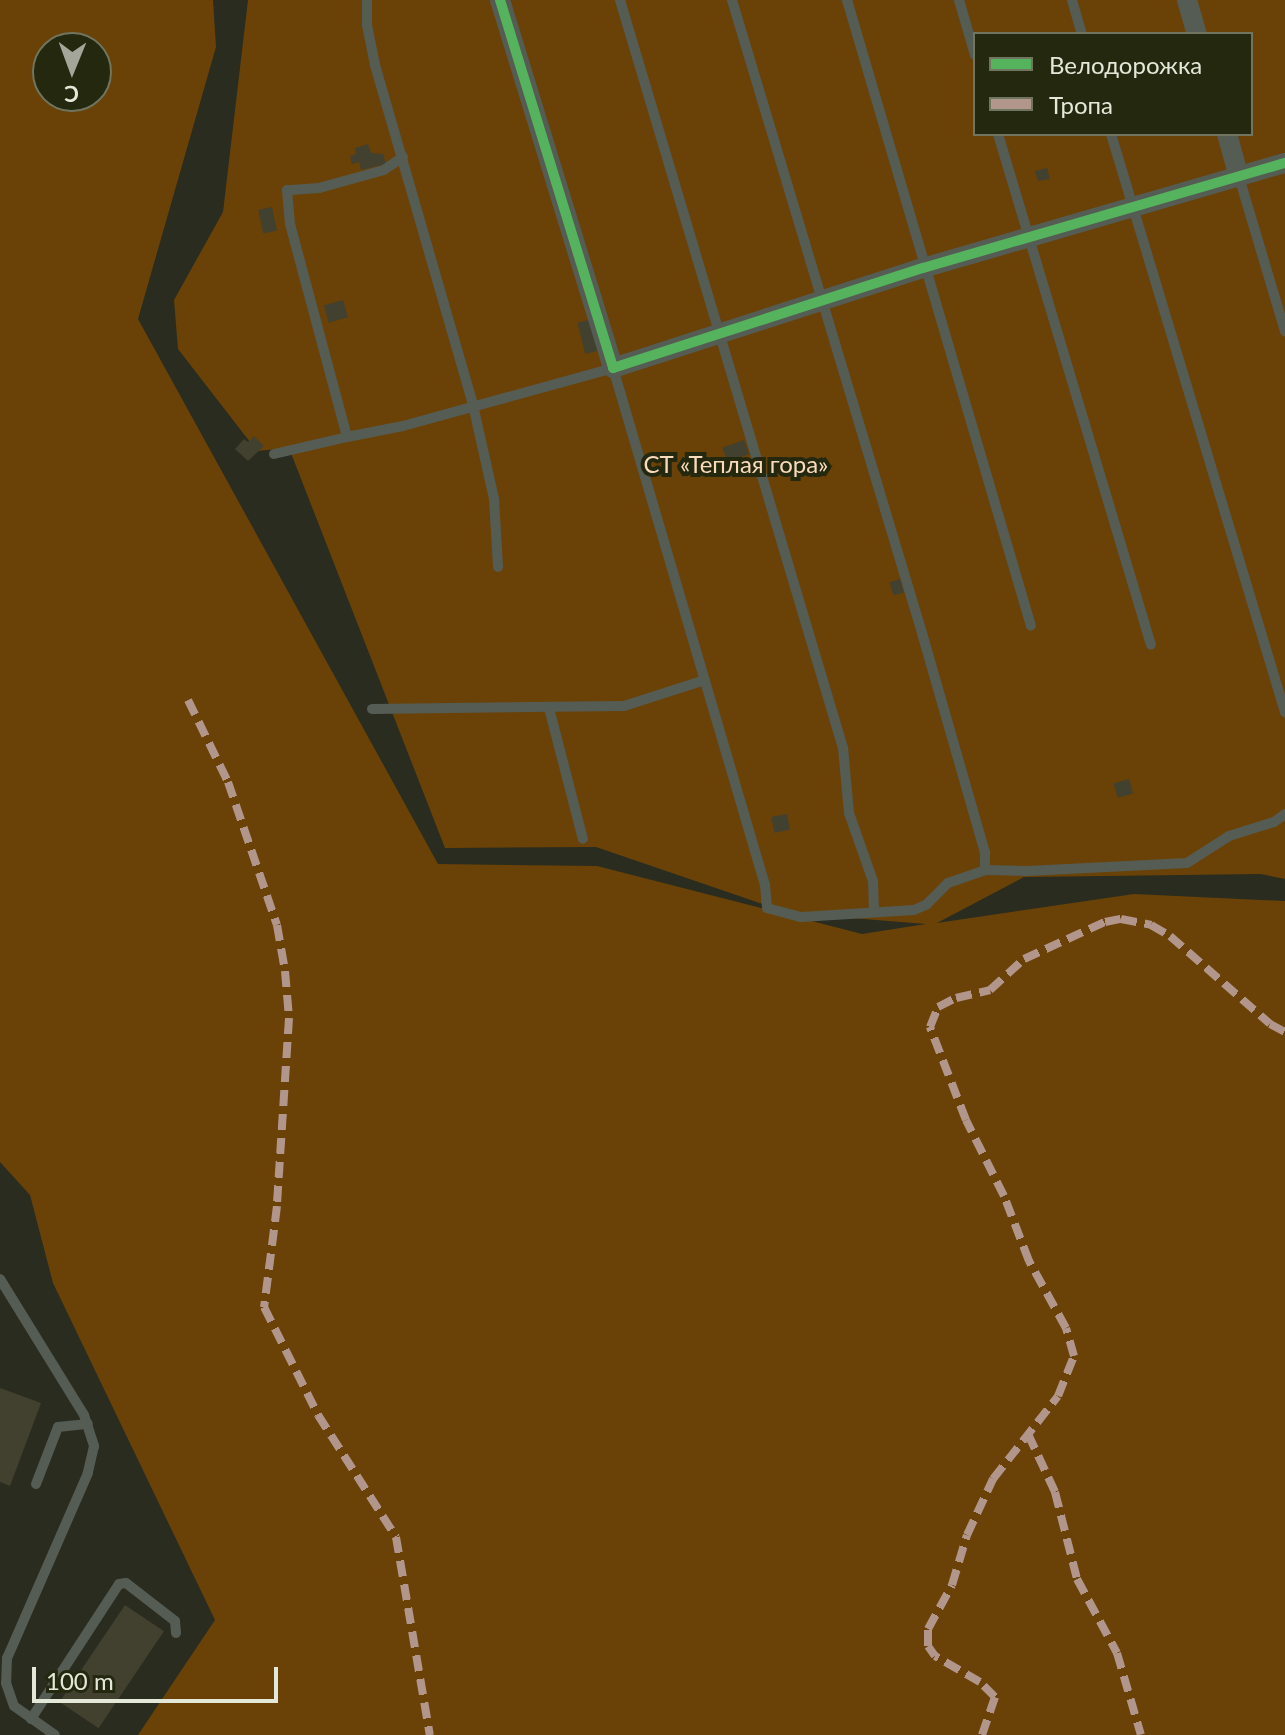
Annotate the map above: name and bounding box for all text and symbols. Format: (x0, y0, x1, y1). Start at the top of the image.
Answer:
north arrow (32, 32, 112, 112)
legend (973, 32, 1253, 136)
text: Велодорожка (1049, 50, 1202, 79)
text: С (64, 81, 79, 108)
text: Тропа (1049, 90, 1113, 119)
park label: СТ «Теплая гора» (644, 450, 828, 478)
scale bar (36, 1651, 282, 1701)
text: 100 m (46, 1666, 114, 1695)

